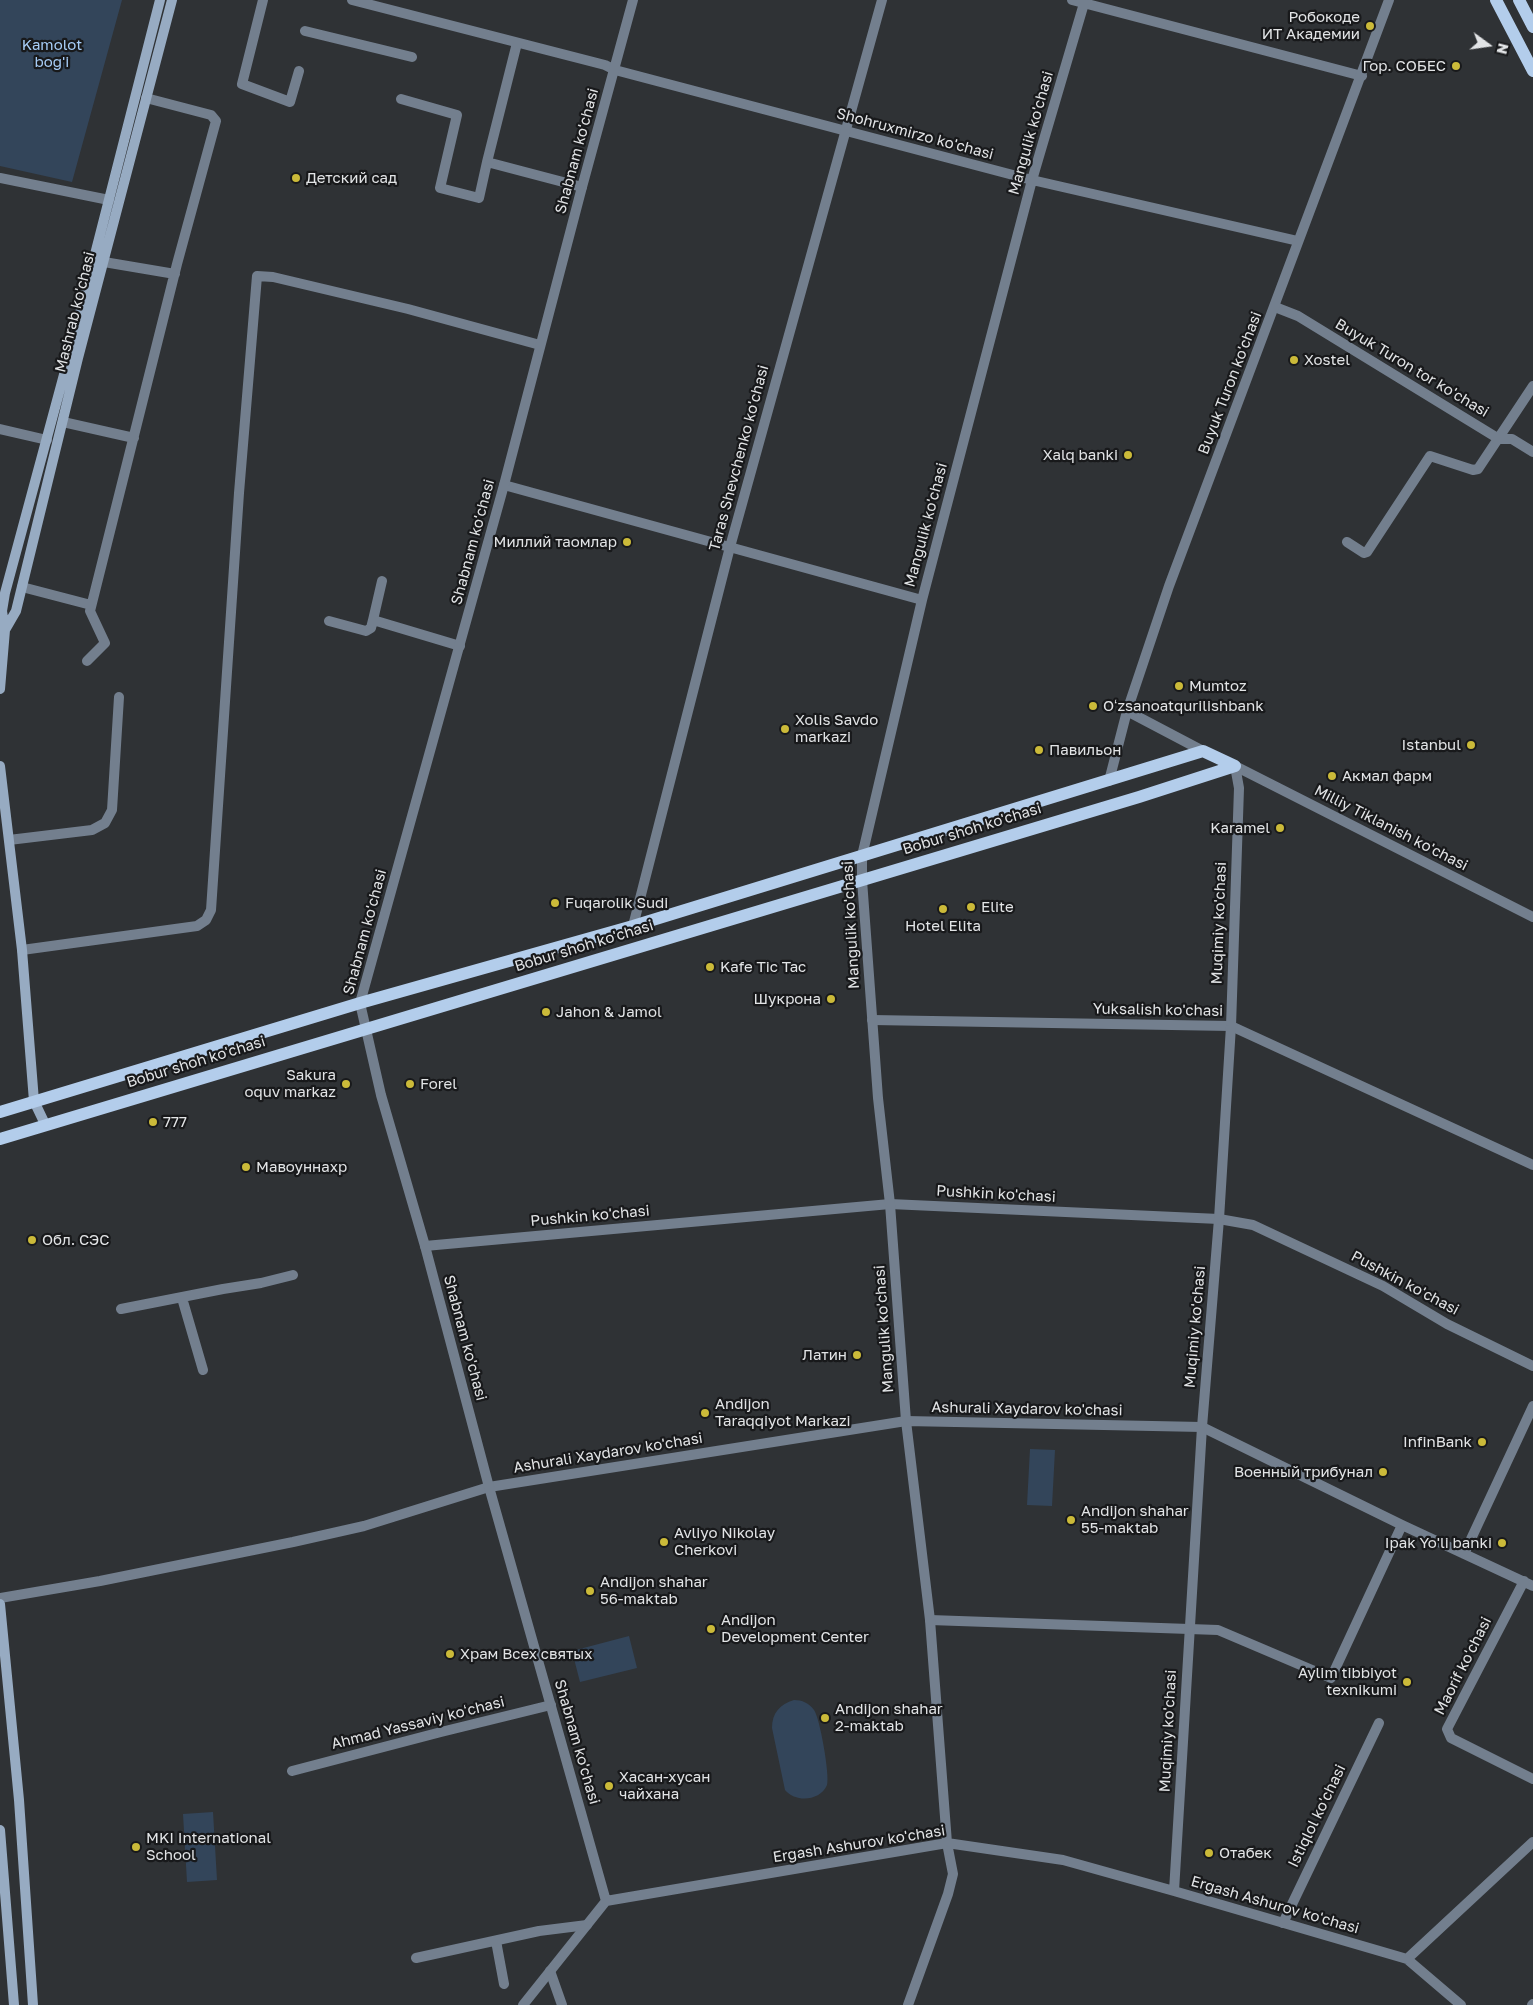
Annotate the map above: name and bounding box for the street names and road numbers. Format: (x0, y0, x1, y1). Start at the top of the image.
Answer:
street label: Mangulik ko'chasi (1005, 69, 1057, 197)
street label: Shabnam ko'chasi (552, 86, 602, 216)
street label: Shohruxmirzo ko'chasi (834, 104, 996, 164)
street label: Mashrab ko'chasi (51, 250, 99, 374)
street label: Buyuk Turon ko'chasi (1194, 309, 1266, 457)
street label: Buyuk Turon tor ko'chasi (1332, 315, 1492, 421)
street label: Taras Shevchenko ko'chasi (705, 363, 773, 553)
street label: Mangulik ko'chasi (901, 461, 951, 589)
street label: Shabnam ko'chasi (448, 477, 498, 607)
street label: Milliy Tiklanish ko'chasi (1311, 781, 1471, 875)
street label: Bobur shoh ko'chasi (900, 799, 1044, 859)
street label: Mangulik ko'chasi (839, 861, 863, 989)
street label: Muqimiy ko'chasi (1208, 861, 1230, 985)
street label: Shabnam ko'chasi (340, 867, 390, 997)
street label: Bobur shoh ko'chasi (512, 916, 656, 976)
street label: Yuksalish ko'chasi (1093, 1000, 1223, 1020)
street label: Bobur shoh ko'chasi (124, 1032, 268, 1092)
street label: Pushkin ko'chasi (936, 1182, 1056, 1206)
street label: Pushkin ko'chasi (530, 1202, 650, 1230)
street label: Pushkin ko'chasi (1348, 1247, 1462, 1319)
street label: Mangulik ko'chasi (871, 1265, 897, 1393)
street label: Muqimiy ko'chasi (1181, 1265, 1209, 1389)
street label: Shabnam ko'chasi (440, 1273, 490, 1403)
street label: Ashurali Xaydarov ko'chasi (931, 1398, 1123, 1420)
street label: Ashurali Xaydarov ko'chasi (512, 1429, 704, 1477)
street label: Maorif ko'chasi (1431, 1614, 1495, 1718)
street label: Muqimiy ko'chasi (1156, 1669, 1180, 1793)
street label: Shabnam ko'chasi (551, 1677, 603, 1807)
street label: Ahmad Yassaviy koʻchasi (330, 1693, 506, 1753)
street label: Istiqlol ko'chasi (1284, 1762, 1350, 1870)
street label: Ergash Ashurov ko'chasi (772, 1821, 946, 1867)
street label: Ergash Ashurov ko'chasi (1189, 1872, 1361, 1938)

